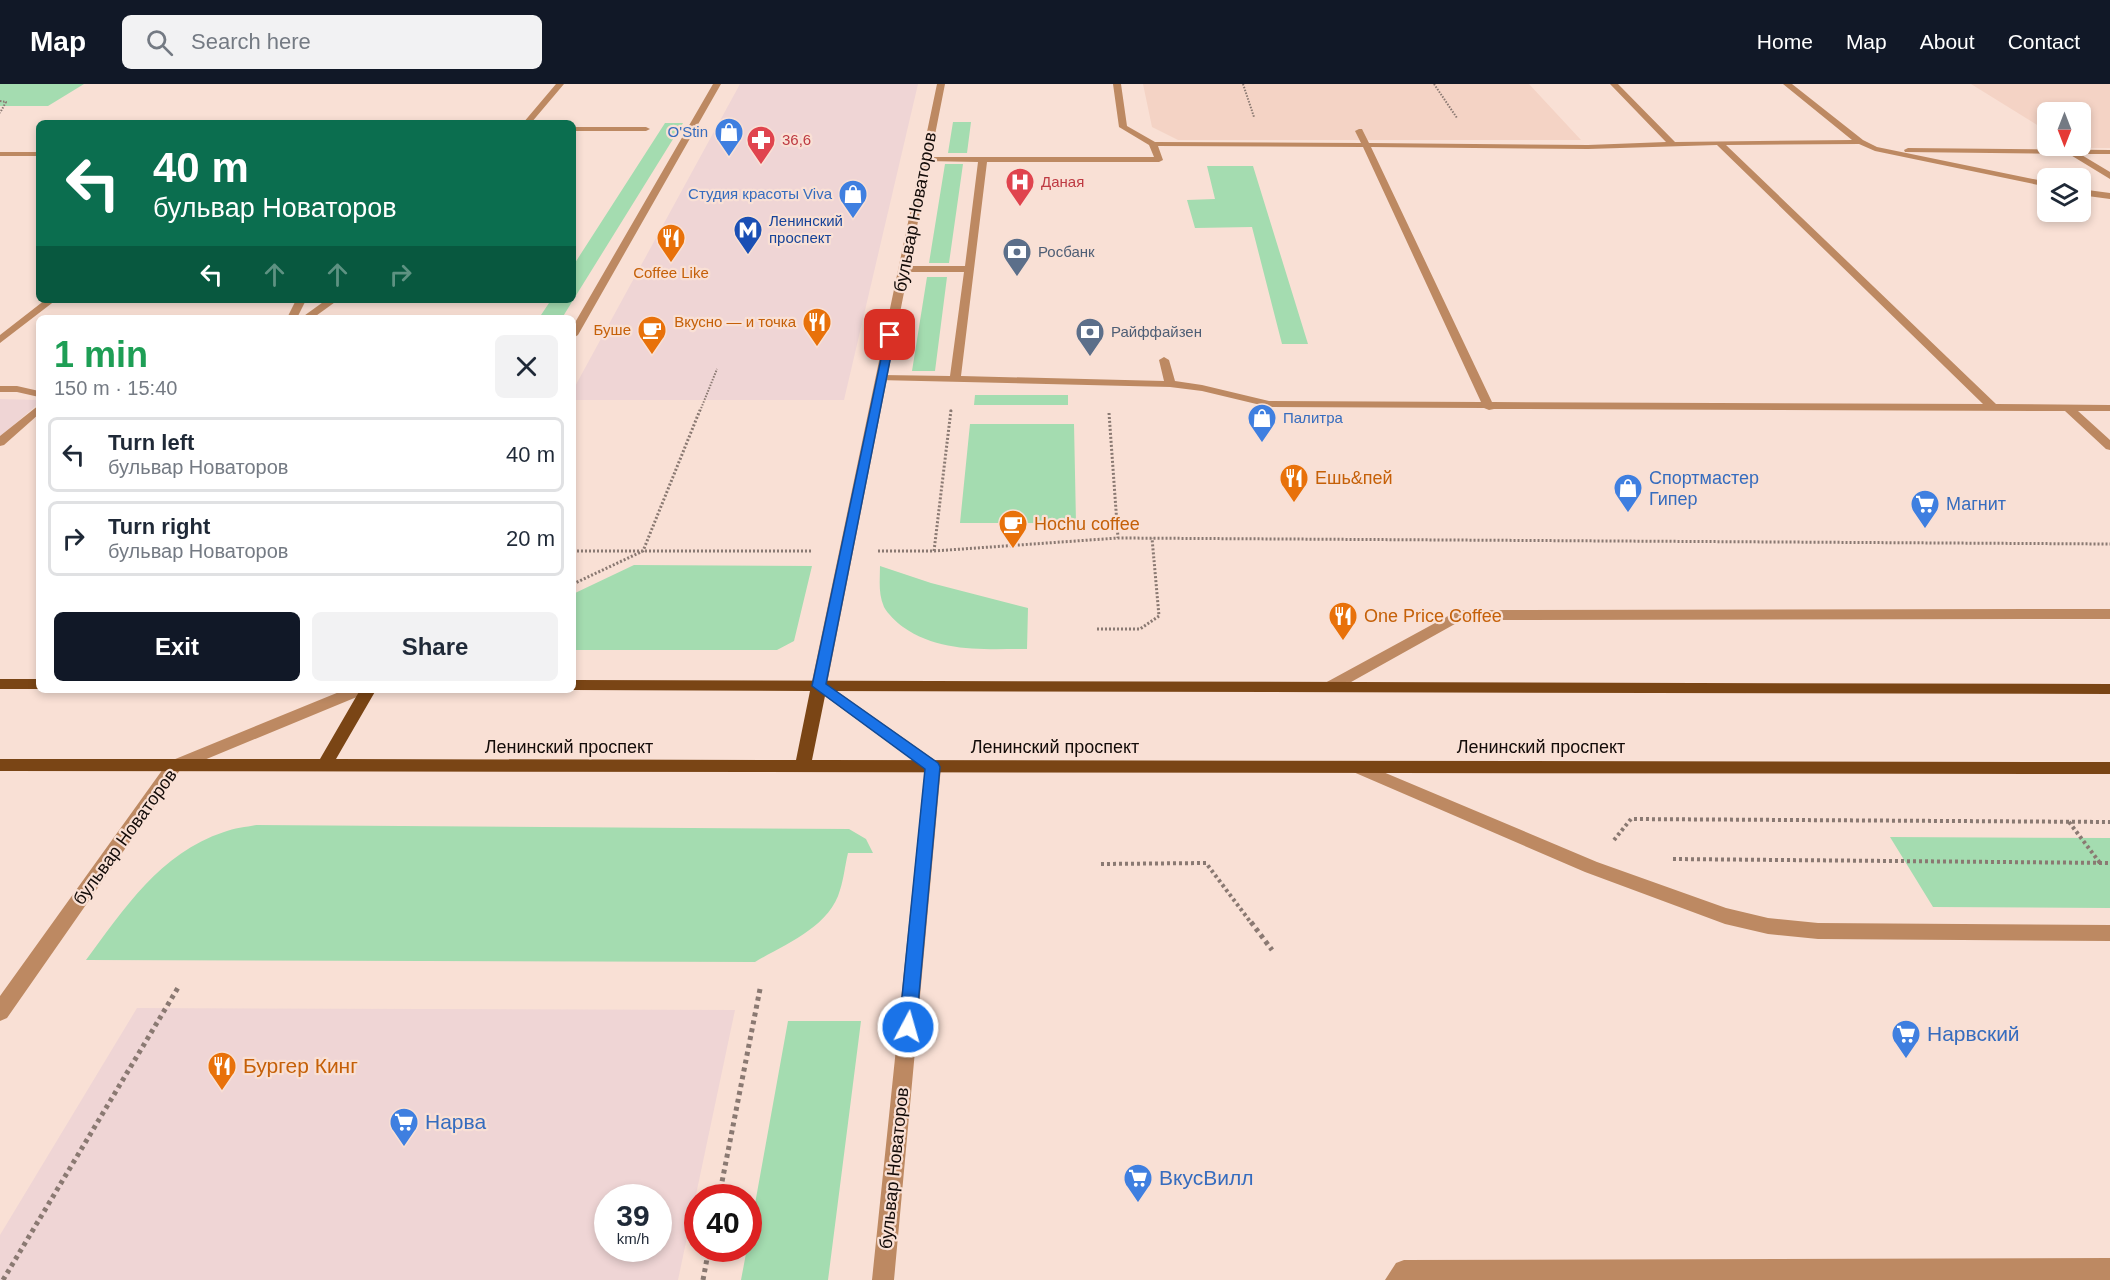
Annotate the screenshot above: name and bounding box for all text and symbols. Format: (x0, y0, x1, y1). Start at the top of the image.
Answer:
search box (122, 15, 542, 69)
text: Map (30, 26, 86, 57)
icon: search (143, 26, 176, 59)
text: Search here (191, 29, 311, 54)
text: Home (1757, 30, 1813, 53)
text: Map (1846, 30, 1887, 53)
text: About (1920, 30, 1975, 53)
text: Contact (2008, 30, 2080, 53)
north arrow (2037, 102, 2091, 156)
map controls (2037, 102, 2091, 222)
shop icon: O'Stin (713, 116, 745, 158)
place label: O'Stin (668, 123, 708, 140)
pharmacy icon: 36,6 (745, 124, 777, 166)
street label: бульвар Новаторов (890, 130, 940, 294)
place label: 36,6 (782, 131, 811, 148)
icon: left (54, 144, 132, 222)
text: 40 m (153, 144, 249, 191)
hospital icon: Даная (1004, 166, 1036, 208)
button: layers (2037, 168, 2091, 222)
place label: Даная (1041, 173, 1084, 190)
shop icon: Студия красоты Viva (837, 178, 869, 220)
place label: Студия красоты Viva (688, 185, 833, 202)
text: бульвар Новаторов (153, 193, 397, 223)
place label: Ленинский проспект (769, 212, 843, 246)
metro station icon: Ленинский проспект (732, 214, 764, 256)
restaurant icon: Coffee Like (655, 222, 687, 264)
bank icon: Росбанк (1001, 236, 1033, 278)
place label: Росбанк (1038, 243, 1095, 260)
icon: left (195, 258, 228, 291)
icon: ahead (258, 258, 291, 291)
icon: ahead (321, 258, 354, 291)
icon: right (384, 258, 417, 291)
place label: Coffee Like (633, 264, 709, 281)
restaurant icon: Вкусно — и точка (801, 306, 833, 348)
pin (864, 309, 915, 360)
place label: Вкусно — и точка (674, 313, 797, 330)
cafe icon: Буше (636, 314, 668, 356)
bank icon: Райффайзен (1074, 316, 1106, 358)
icon: arrive (873, 318, 906, 351)
place label: Буше (594, 321, 631, 338)
place label: Райффайзен (1111, 323, 1202, 340)
text: 1 min (54, 334, 148, 375)
button: close (495, 335, 558, 398)
text: 150 m · 15:40 (54, 377, 177, 399)
shop icon: Палитра (1246, 402, 1278, 444)
place label: Палитра (1283, 409, 1343, 426)
text: Turn left (108, 430, 194, 455)
icon: left (57, 438, 90, 471)
text: 40 m (506, 442, 555, 467)
text: бульвар Новаторов (108, 456, 288, 478)
restaurant icon: Ешь&пей (1278, 462, 1310, 504)
place label: Ешь&пей (1315, 468, 1393, 488)
place label: Спортмастер Гипер (1649, 468, 1759, 509)
shop icon: Спортмастер Гипер (1612, 472, 1644, 514)
supermarket icon: Магнит (1909, 488, 1941, 530)
place label: Магнит (1946, 494, 2006, 514)
cafe icon: Hochu coffee (997, 508, 1029, 550)
text: Turn right (108, 514, 210, 539)
place label: Hochu coffee (1034, 514, 1140, 534)
icon: right (57, 522, 90, 555)
text: 20 m (506, 526, 555, 551)
text: бульвар Новаторов (108, 540, 288, 562)
restaurant icon: One Price Coffee (1327, 600, 1359, 642)
place label: One Price Coffee (1364, 606, 1502, 626)
button: Exit (54, 612, 300, 681)
button: Share (312, 612, 558, 681)
street label: Ленинский проспект (485, 737, 653, 757)
street label: Ленинский проспект (971, 737, 1139, 757)
street label: Ленинский проспект (1457, 737, 1625, 757)
street label: бульвар Новаторов (69, 765, 181, 909)
position arrow (876, 995, 940, 1059)
supermarket icon: Нарвский (1890, 1018, 1922, 1060)
place label: Нарвский (1927, 1022, 2020, 1045)
restaurant icon: Бургер Кинг (206, 1050, 238, 1092)
place label: Бургер Кинг (243, 1054, 358, 1077)
street label: бульвар Новаторов (876, 1086, 912, 1250)
supermarket icon: Нарва (388, 1106, 420, 1148)
place label: Нарва (425, 1110, 486, 1133)
supermarket icon: ВкусВилл (1122, 1162, 1154, 1204)
place label: ВкусВилл (1159, 1166, 1253, 1189)
speed limit sign: 40 (684, 1184, 762, 1262)
text: 39 (616, 1199, 650, 1232)
text: km/h (617, 1230, 649, 1247)

